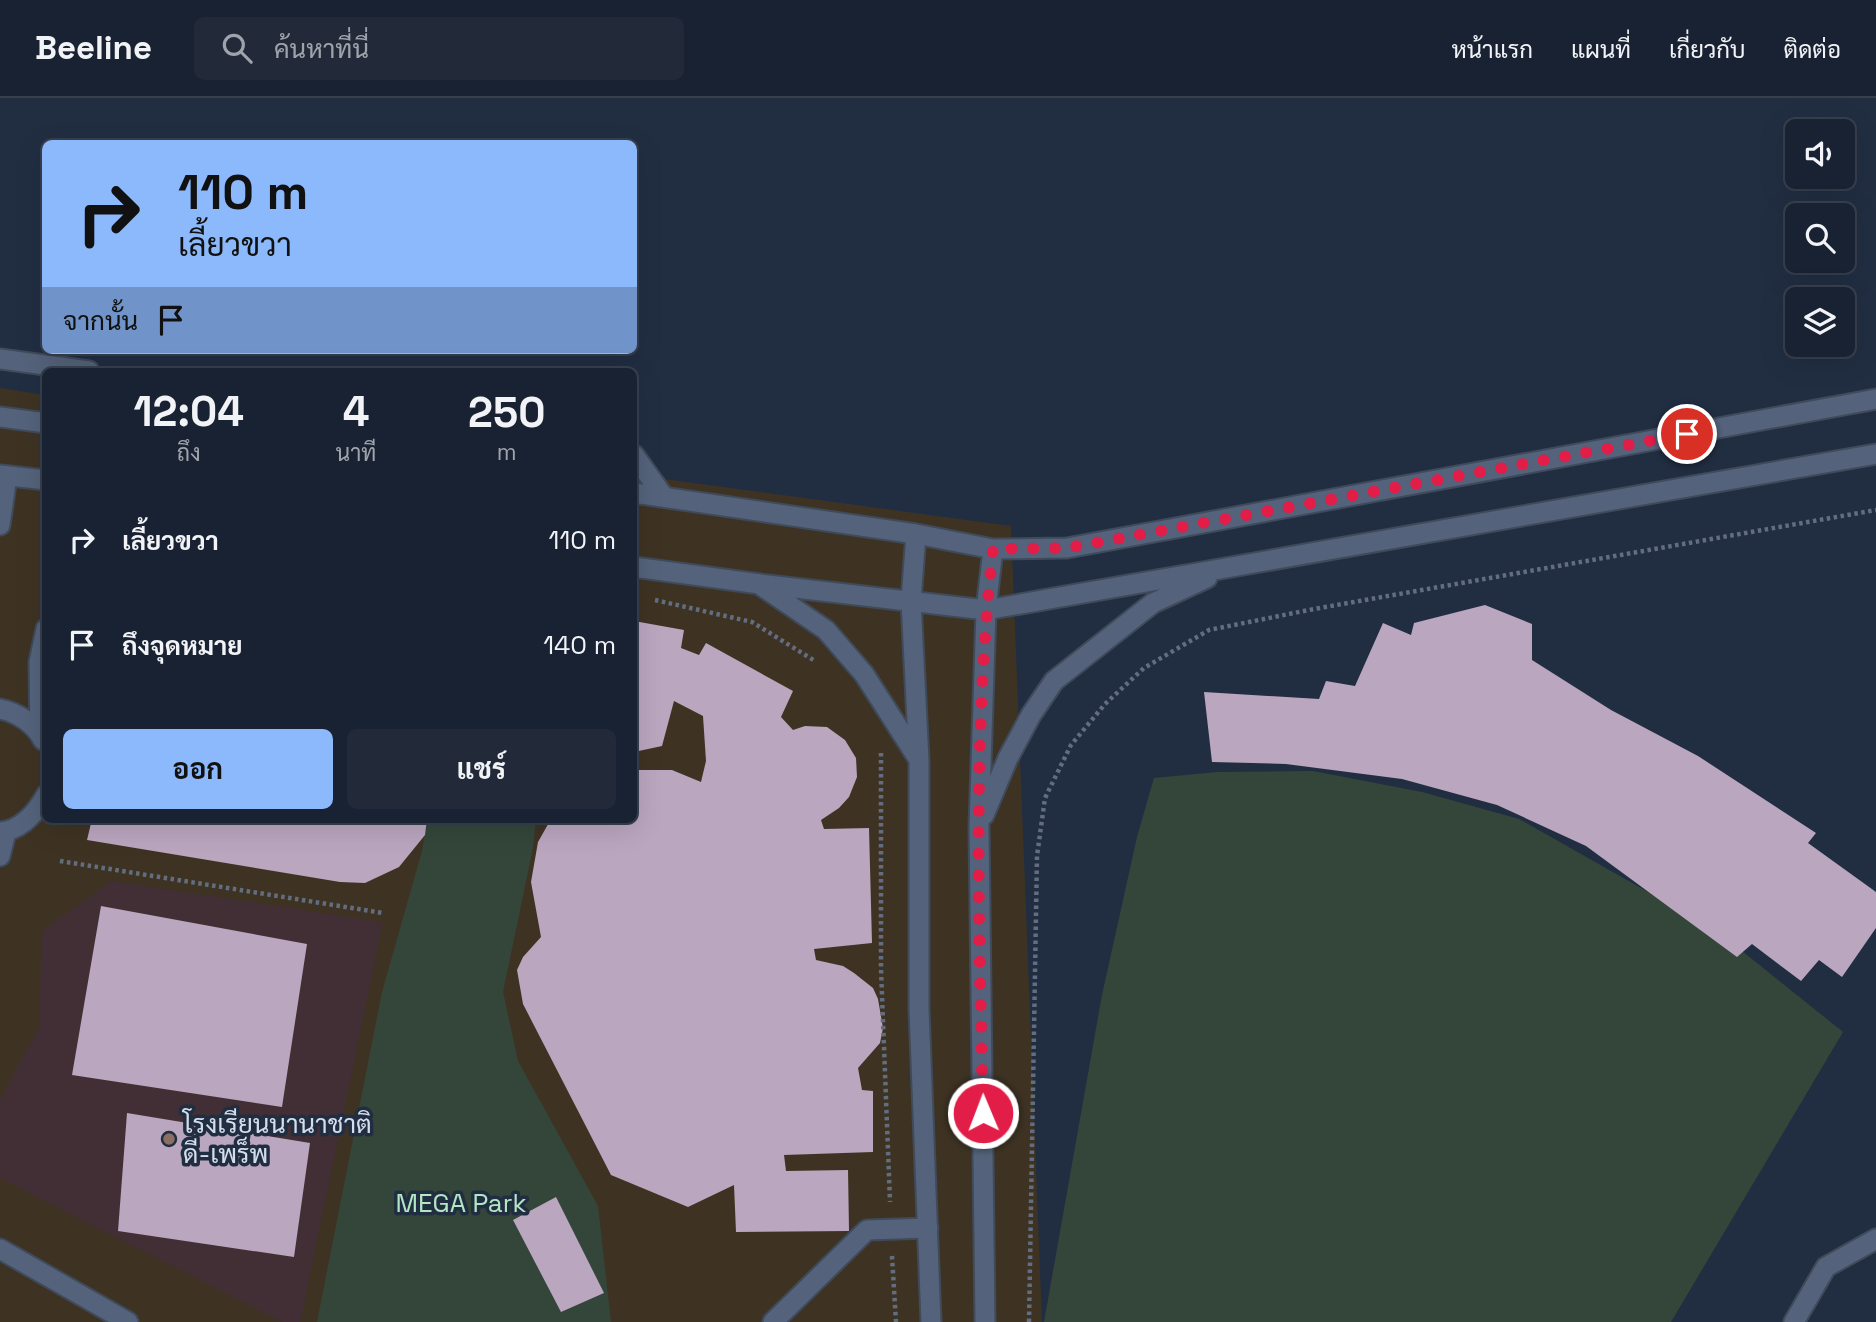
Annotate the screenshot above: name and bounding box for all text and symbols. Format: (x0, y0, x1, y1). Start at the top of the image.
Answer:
search box (194, 17, 684, 80)
text: Beeline (35, 27, 152, 69)
icon: search (218, 29, 256, 67)
text: ค้นหาที่นี่ (274, 32, 369, 66)
text: หน้าแรก (1452, 34, 1533, 65)
text: แผนที่ (1571, 34, 1631, 65)
text: เกี่ยวกับ (1669, 34, 1746, 65)
text: ติดต่อ (1784, 34, 1841, 65)
map controls (1785, 119, 1855, 357)
button: sound (1785, 119, 1855, 189)
text: 110 m (178, 161, 308, 223)
icon: right (63, 168, 154, 259)
button: search (1785, 203, 1855, 273)
text: เลี้ยวขวา (178, 225, 292, 265)
button: layers (1785, 287, 1855, 357)
icon: arrive (152, 301, 190, 339)
text: จากนั้น (63, 304, 138, 338)
text: 12:04 (134, 385, 244, 438)
text: 4 (343, 385, 369, 438)
text: 250 (468, 386, 545, 439)
pin (1657, 404, 1717, 464)
icon: arrive (1668, 415, 1706, 453)
text: m (497, 437, 517, 467)
text: ถึง (177, 438, 201, 468)
text: นาที (336, 438, 376, 468)
icon: right (63, 521, 101, 559)
text: 110 m (549, 523, 616, 557)
text: เลี้ยวขวา (122, 524, 219, 558)
icon: arrive (63, 626, 101, 664)
text: 140 m (543, 628, 616, 662)
text: ถึงจุดหมาย (122, 629, 243, 663)
button: ออก (63, 729, 333, 809)
button: แชร์ (347, 729, 616, 809)
position arrow (946, 1076, 1020, 1150)
place label: โรงเรียนนานาชาติ ดี-เพร็พ (181, 1107, 372, 1171)
marker: โรงเรียนนานาชาติ ดี-เพร็พ (161, 1131, 177, 1147)
park label: MEGA Park (395, 1186, 527, 1220)

